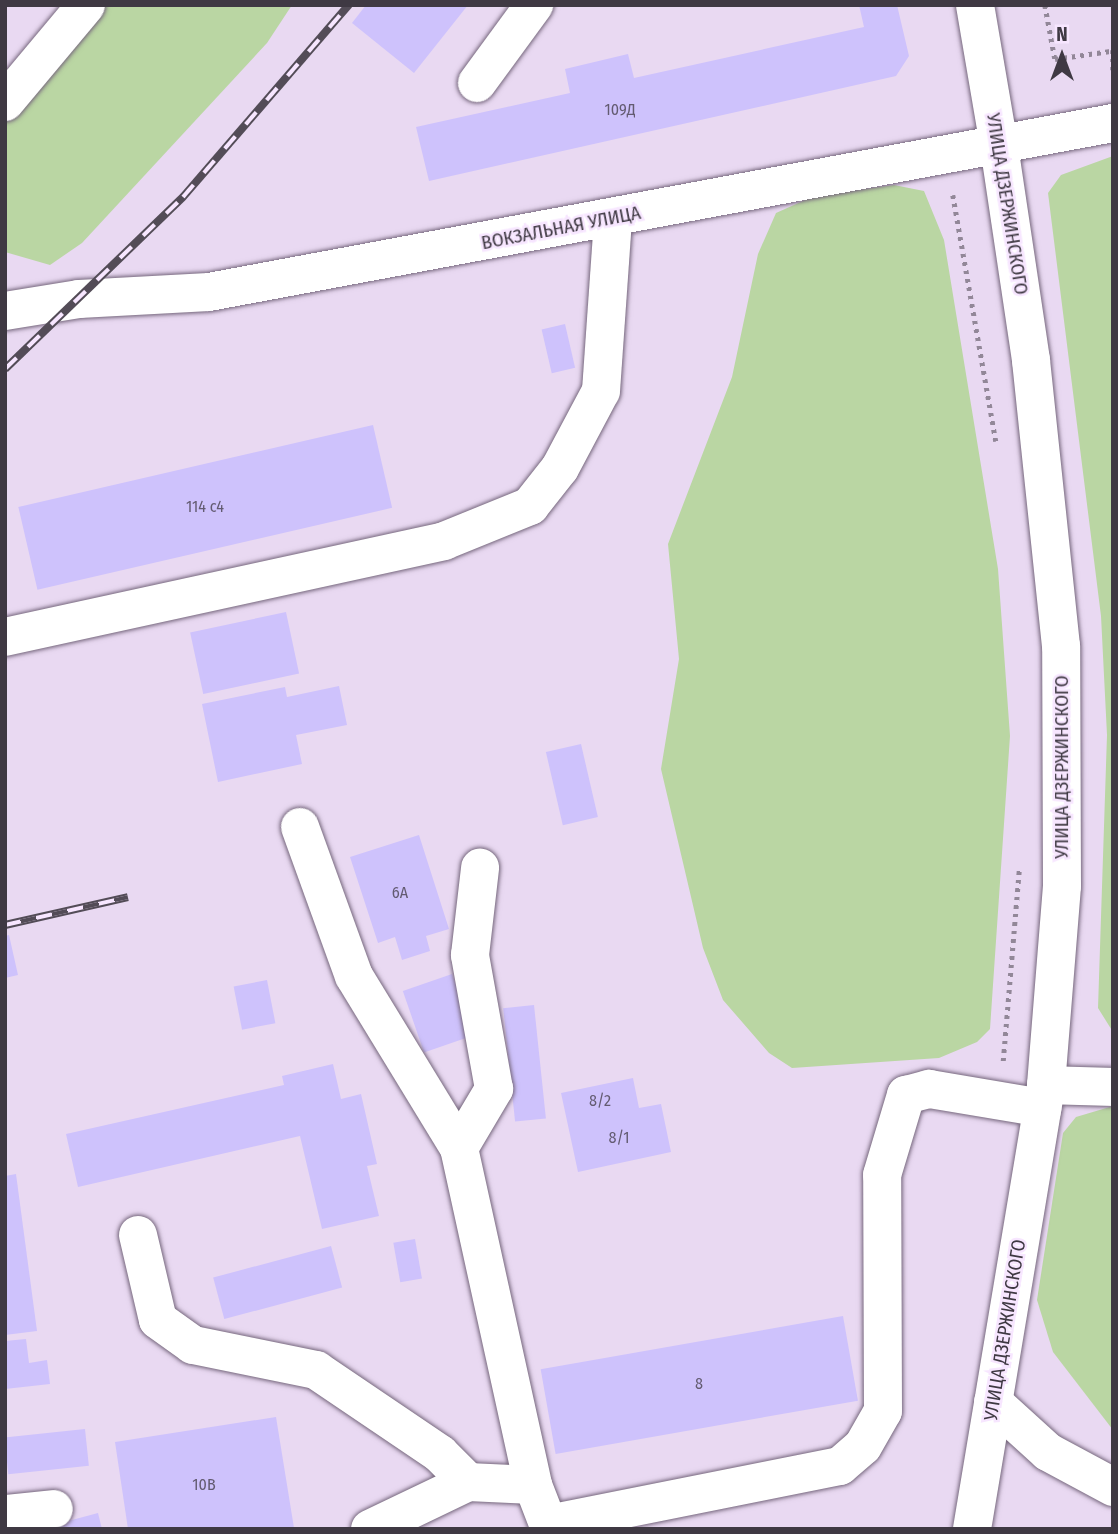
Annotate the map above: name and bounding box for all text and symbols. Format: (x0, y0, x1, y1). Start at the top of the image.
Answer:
north arrow (1027, 21, 1097, 91)
text: N (1056, 23, 1068, 46)
house number: 109Д (604, 100, 636, 120)
street label: УЛИЦА ДЗЕРЖИНСКОГО (981, 112, 1033, 296)
street label: ВОКЗАЛЬНАЯ УЛИЦА (479, 201, 643, 255)
house number: 114 с4 (186, 497, 224, 517)
street label: УЛИЦА ДЗЕРЖИНСКОГО (1051, 675, 1073, 859)
house number: 6А (392, 883, 408, 903)
house number: 8/2 (589, 1091, 611, 1111)
house number: 8/1 (609, 1128, 629, 1148)
street label: УЛИЦА ДЗЕРЖИНСКОГО (979, 1238, 1031, 1422)
house number: 8 (695, 1374, 703, 1394)
house number: 10В (192, 1475, 216, 1495)

